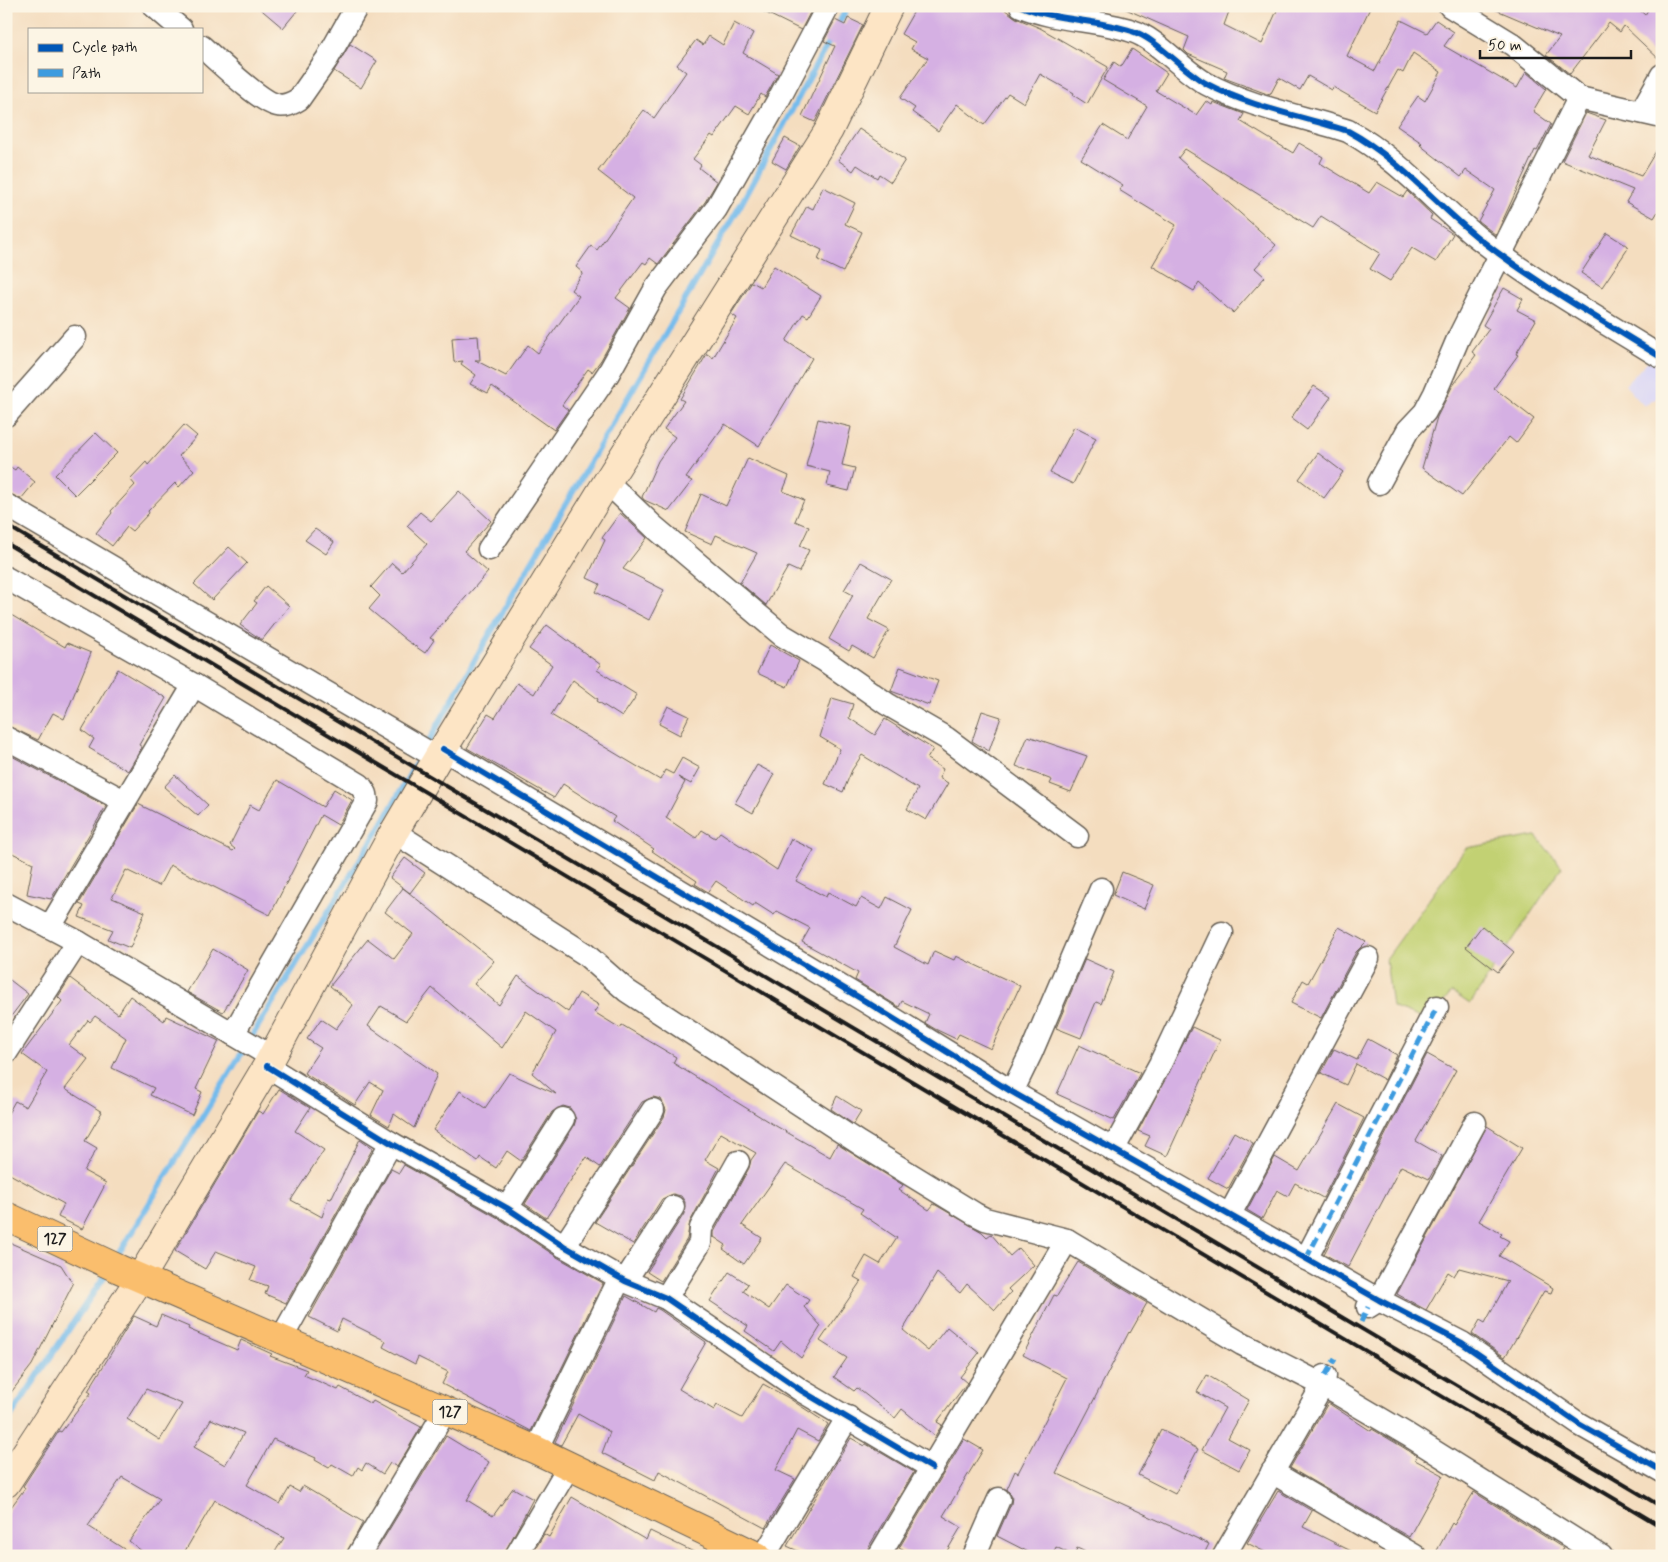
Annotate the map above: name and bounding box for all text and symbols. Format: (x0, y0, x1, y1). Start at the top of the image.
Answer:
legend (28, 28, 202, 92)
scale bar (1480, 28, 1632, 60)
text: 50 m (1488, 36, 1522, 56)
text: Cycle path (72, 38, 137, 58)
text: Path (72, 64, 101, 84)
road number: 127 (38, 1226, 72, 1252)
road number: 127 (432, 1400, 468, 1424)

